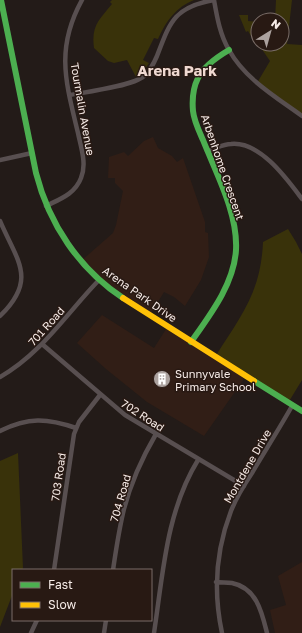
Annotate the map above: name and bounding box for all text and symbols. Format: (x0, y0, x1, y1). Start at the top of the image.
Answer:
north arrow (250, 12, 290, 52)
text: N (269, 16, 284, 31)
district label: Arena Park (137, 61, 217, 79)
street label: Tourmalin Avenue (68, 62, 98, 156)
street label: Arbenhome Crescent (199, 112, 247, 222)
street label: Arena Park Drive (100, 264, 180, 324)
street label: 701 Road (25, 304, 67, 348)
place label: Sunnyvale Primary School (175, 367, 256, 393)
building icon: Sunnyvale Primary School (152, 369, 172, 389)
street label: 702 Road (119, 396, 167, 434)
street label: Montdene Drive (221, 427, 273, 505)
street label: 703 Road (48, 452, 68, 502)
street label: 704 Road (107, 473, 133, 523)
legend (12, 569, 152, 621)
text: Fast (48, 577, 73, 592)
text: Slow (48, 597, 76, 612)

